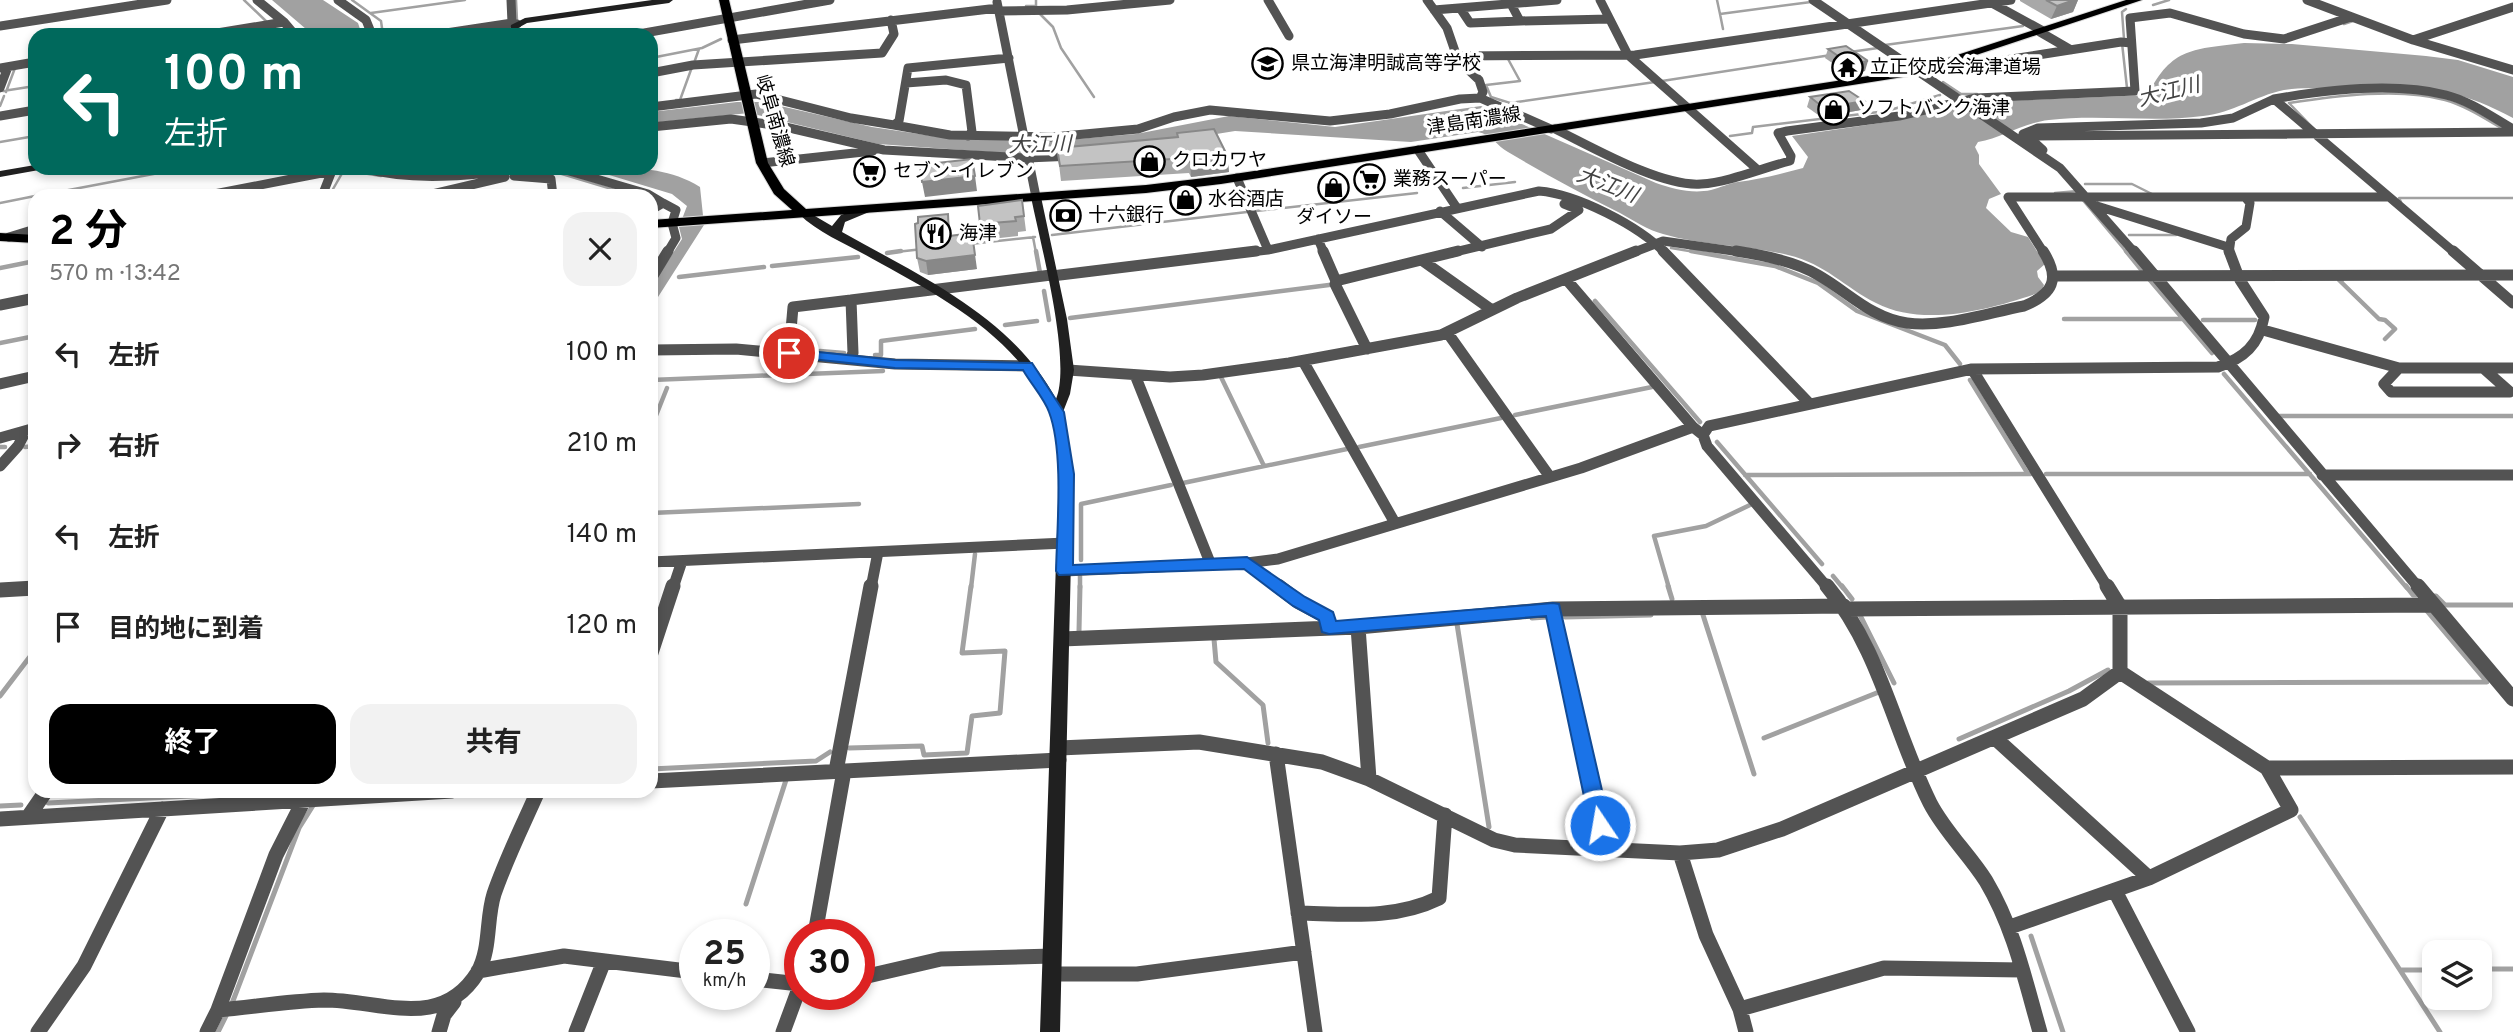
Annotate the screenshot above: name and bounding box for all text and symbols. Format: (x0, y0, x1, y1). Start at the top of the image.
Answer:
text: 100 m (164, 46, 303, 108)
school or university icon: 県立海津明誠高等学校 (1251, 47, 1285, 81)
temple icon: 立正佼成会海津道場 (1830, 51, 1864, 85)
place label: 県立海津明誠高等学校 (1291, 52, 1481, 76)
icon: left (49, 56, 140, 147)
place label: 立正佼成会海津道場 (1870, 56, 2041, 80)
street label: 岐阜南濃線 (749, 72, 799, 170)
water label: 大江川 (2135, 72, 2205, 114)
shop icon: ソフトバンク海津 (1817, 92, 1851, 126)
place label: ソフトバンク海津 (1857, 97, 2010, 121)
street label: 津島南濃線 (1425, 103, 1523, 141)
text: 左折 (164, 116, 228, 156)
water label: 大江川 (1008, 132, 1074, 160)
shop icon: クロカワヤ (1132, 144, 1166, 178)
place label: クロカワヤ (1172, 149, 1267, 173)
supermarket icon: セブン-イレブン (853, 155, 887, 189)
place label: セブン-イレブン (893, 160, 1034, 184)
water label: 大江川 (1573, 162, 1643, 211)
supermarket icon: 業務スーパー (1353, 163, 1387, 197)
place label: 業務スーパー (1393, 168, 1507, 192)
shop icon: ダイソー (1317, 170, 1351, 204)
shop icon: 水谷酒店 (1168, 183, 1202, 217)
place label: 水谷酒店 (1208, 188, 1284, 212)
bank icon: 十六銀行 (1048, 199, 1082, 233)
place label: 十六銀行 (1088, 204, 1164, 228)
place label: ダイソー (1296, 206, 1372, 230)
text: 2 分 (49, 207, 127, 260)
button: close (563, 212, 637, 286)
restaurant icon: 海津 (919, 217, 953, 251)
place label: 海津 (959, 222, 997, 246)
text: 570 m · 13:42 (49, 260, 181, 289)
pin (759, 323, 819, 383)
icon: arrive (770, 334, 808, 372)
icon: left (49, 335, 87, 373)
text: 100 m (566, 337, 637, 370)
text: 左折 (108, 341, 160, 374)
icon: right (49, 426, 87, 464)
text: 210 m (567, 428, 637, 461)
text: 右折 (108, 432, 160, 465)
icon: left (49, 517, 87, 555)
text: 140 m (567, 519, 637, 552)
text: 左折 (108, 523, 160, 556)
icon: arrive (49, 608, 87, 646)
text: 120 m (567, 610, 637, 643)
text: 目的地に到着 (108, 614, 264, 647)
button: 終了 (49, 704, 336, 784)
button: 共有 (350, 704, 637, 784)
position arrow (1563, 788, 1637, 862)
speed limit sign: 30 (784, 919, 875, 1010)
text: 25 (703, 933, 746, 977)
map controls (2422, 940, 2492, 1010)
button: layers (2422, 940, 2492, 1010)
text: km/h (703, 970, 746, 993)

